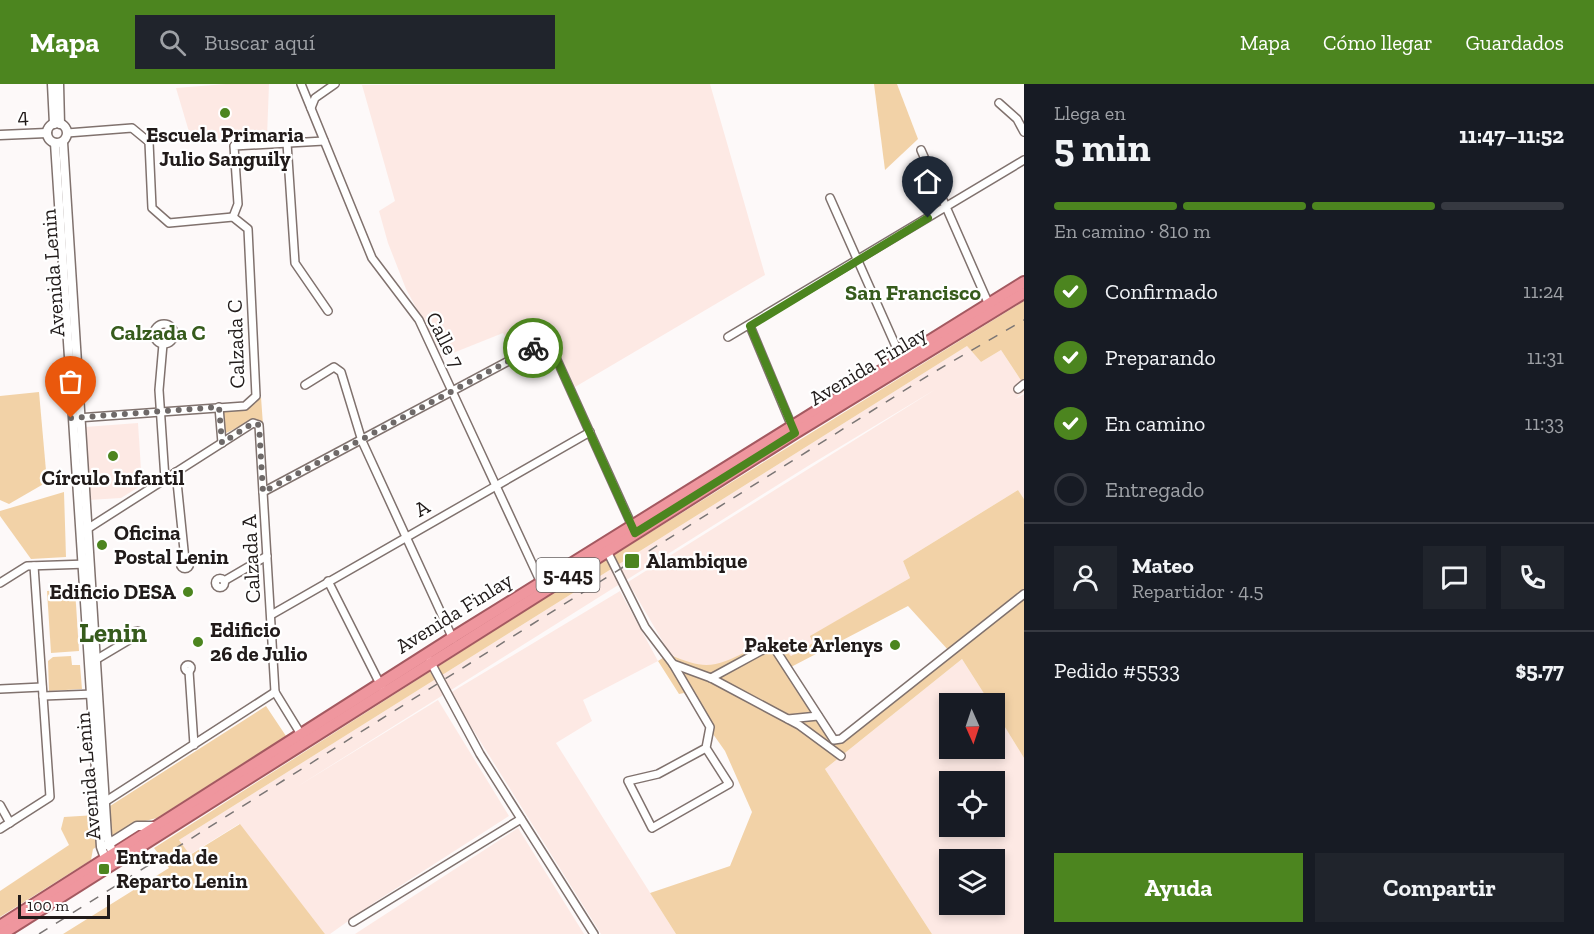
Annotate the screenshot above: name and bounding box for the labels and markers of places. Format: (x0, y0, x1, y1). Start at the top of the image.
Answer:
marker: Escuela Primaria Julio Sanguily (218, 106, 232, 120)
place label: Escuela Primaria Julio Sanguily (146, 122, 304, 171)
pin (902, 156, 953, 218)
pin (45, 356, 96, 418)
marker: Círculo Infantil (106, 449, 120, 463)
place label: Círculo Infantil (42, 465, 184, 490)
place label: Oficina Postal Lenin (114, 520, 229, 569)
marker: Oficina Postal Lenin (95, 538, 109, 552)
place label: Alambique (646, 548, 747, 573)
marker: Alambique (623, 552, 641, 570)
place label: Edificio DESA (49, 579, 177, 604)
marker: Edificio DESA (181, 585, 195, 599)
place label: Edificio 26 de Julio (210, 617, 307, 666)
place label: Pakete Arlenys (744, 632, 883, 657)
marker: Edificio 26 de Julio (191, 635, 205, 649)
marker: Pakete Arlenys (888, 638, 902, 652)
place label: Entrada de Reparto Lenin (116, 844, 248, 893)
marker: Entrada de Reparto Lenin (97, 862, 111, 876)

